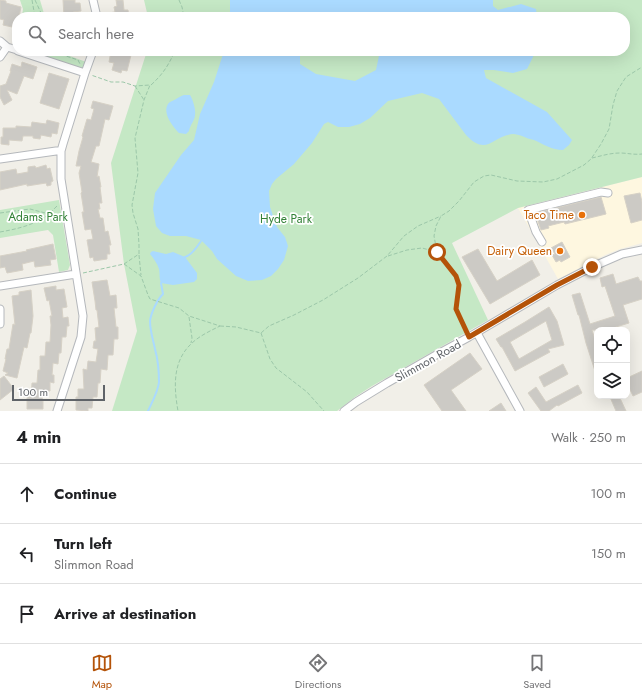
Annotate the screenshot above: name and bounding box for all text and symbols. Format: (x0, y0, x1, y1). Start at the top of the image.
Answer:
search box (12, 12, 630, 56)
icon: search (26, 23, 48, 45)
text: Search here (58, 23, 134, 45)
place label: Taco Time (524, 206, 574, 224)
park label: Adams Park (8, 208, 69, 226)
park label: Hyde Park (260, 210, 313, 228)
marker: Taco Time (577, 210, 587, 220)
place label: Dairy Queen (487, 242, 552, 260)
route start (428, 243, 446, 261)
marker: Dairy Queen (555, 246, 565, 256)
route end (583, 258, 601, 276)
map controls (594, 327, 630, 399)
button: locate (594, 327, 630, 363)
street label: Slimmon Road (391, 335, 465, 387)
button: layers (594, 363, 630, 399)
scale bar (12, 383, 105, 402)
text: 100 m (18, 384, 48, 400)
text: 4 min (16, 425, 61, 449)
text: Walk · 250 m (551, 428, 626, 447)
icon: ahead (16, 483, 38, 505)
text: Continue (54, 483, 117, 505)
text: 100 m (591, 484, 626, 503)
text: Turn left (54, 533, 112, 555)
icon: left (16, 543, 38, 565)
text: 150 m (591, 544, 626, 563)
text: Slimmon Road (54, 555, 134, 574)
icon: arrive (16, 603, 38, 625)
text: Arrive at destination (54, 603, 196, 625)
tab: Map (91, 652, 113, 692)
tab: Directions (295, 652, 341, 692)
tab: Saved (523, 652, 551, 692)

